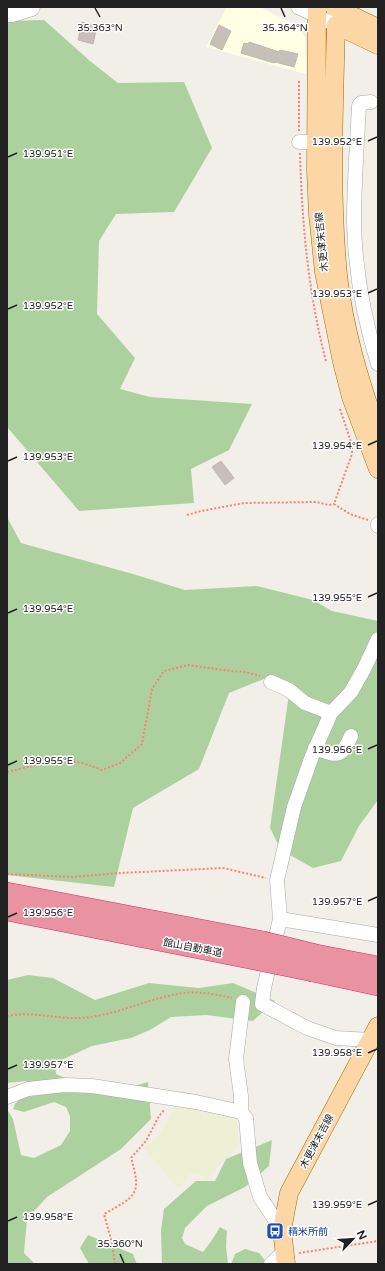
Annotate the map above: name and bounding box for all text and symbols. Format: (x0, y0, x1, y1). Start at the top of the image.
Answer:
text: 35.363°N (77, 22, 123, 34)
text: 35.364°N (262, 22, 308, 34)
text: 139.952°E (312, 136, 362, 148)
text: 139.951°E (23, 148, 73, 160)
street label: 木更津末吉線 (313, 211, 331, 272)
text: 139.953°E (312, 288, 362, 300)
text: 139.952°E (23, 300, 73, 312)
text: 139.954°E (312, 440, 362, 452)
text: 139.953°E (23, 451, 73, 463)
text: 139.955°E (312, 592, 362, 604)
text: 139.954°E (23, 603, 73, 615)
text: 139.956°E (312, 744, 362, 756)
text: 139.955°E (23, 755, 73, 767)
text: 139.957°E (312, 896, 362, 908)
text: 139.956°E (23, 907, 73, 919)
street label: 館山自動車道 (162, 936, 223, 960)
text: 139.958°E (312, 1047, 362, 1059)
text: 139.957°E (23, 1059, 73, 1071)
street label: 木更津末吉線 (298, 1112, 336, 1171)
text: 139.959°E (312, 1199, 362, 1211)
text: 139.958°E (23, 1211, 73, 1223)
north arrow (333, 1219, 373, 1259)
bus stop icon: 精米所前 (265, 1221, 285, 1241)
place label: 精米所前 (288, 1226, 328, 1238)
text: N (354, 1228, 369, 1242)
text: 35.360°N (97, 1238, 143, 1250)

